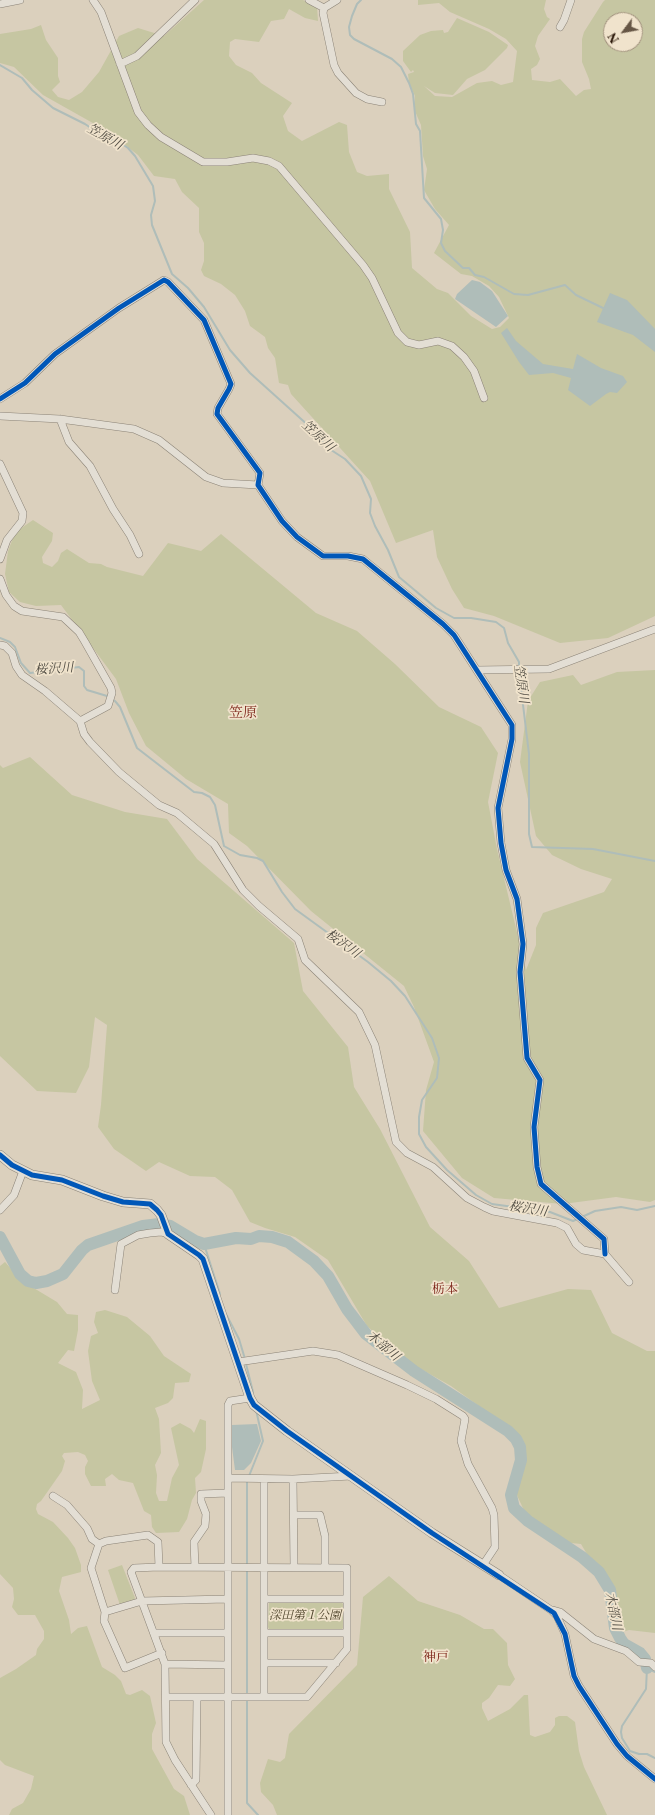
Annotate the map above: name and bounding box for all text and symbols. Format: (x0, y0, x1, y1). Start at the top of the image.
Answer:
north arrow (603, 12, 643, 52)
text: N (605, 30, 622, 46)
water label: 笠原川 (84, 121, 126, 153)
water label: 笠原川 (298, 417, 338, 455)
water label: 桜沢川 (34, 660, 74, 678)
water label: 笠原川 (511, 664, 531, 704)
district label: 笠原 (229, 705, 257, 721)
water label: 桜沢川 (323, 926, 363, 962)
water label: 桜沢川 (508, 1198, 548, 1220)
district label: 栃本 (432, 1281, 458, 1297)
water label: 木部川 (363, 1327, 403, 1365)
water label: 木部川 (601, 1590, 625, 1632)
park label: 深田第１公園 (269, 1609, 341, 1623)
district label: 神戸 (423, 1649, 449, 1665)

